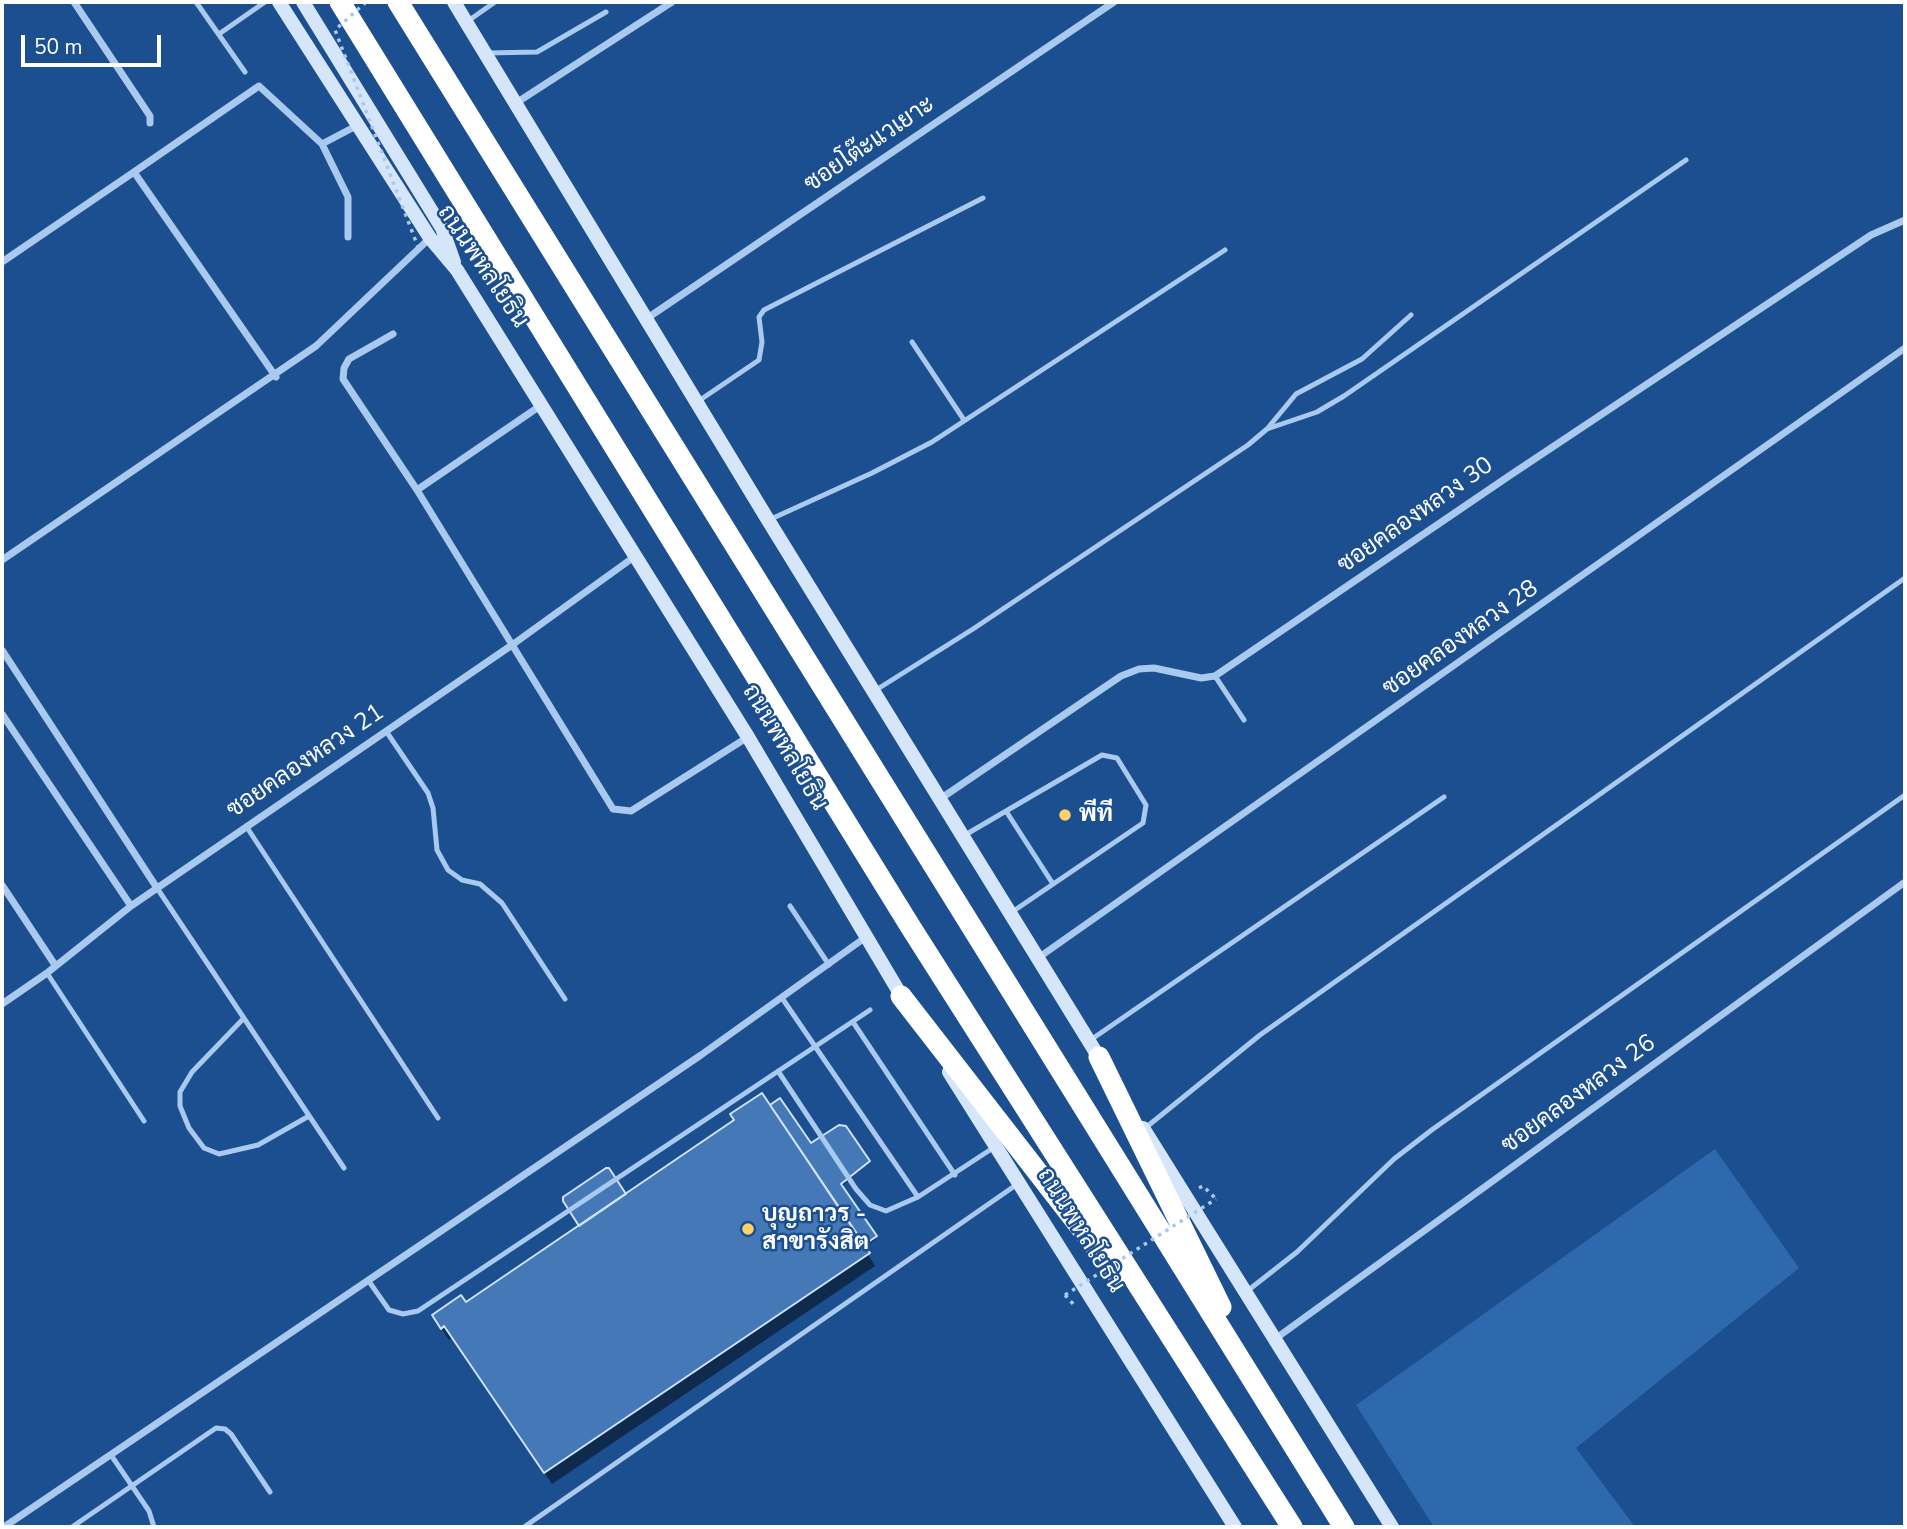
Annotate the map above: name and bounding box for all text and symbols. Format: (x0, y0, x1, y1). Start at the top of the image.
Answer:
scale bar (24, 21, 164, 65)
text: 50 m (34, 33, 83, 61)
street label: ซอยโต๊ะแวเยาะ (799, 91, 941, 199)
street label: ถนนพหลโยธิน (430, 200, 534, 334)
street label: ซอยคลองหลวง 30 (1333, 452, 1499, 580)
street label: ซอยคลองหลวง 28 (1378, 575, 1544, 703)
street label: ถนนพหลโยธิน (735, 680, 833, 816)
street label: ซอยคลองหลวง 21 (222, 699, 390, 825)
place label: พีที (1079, 801, 1113, 829)
marker: พีที (1057, 807, 1073, 823)
street label: ซอยคลองหลวง 26 (1496, 1029, 1662, 1161)
street label: ถนนพหลโยธิน (1030, 1163, 1130, 1299)
place label: บุญถาวร - สาขารังสิต (762, 1201, 869, 1257)
marker: บุญถาวร - สาขารังสิต (740, 1221, 756, 1237)

